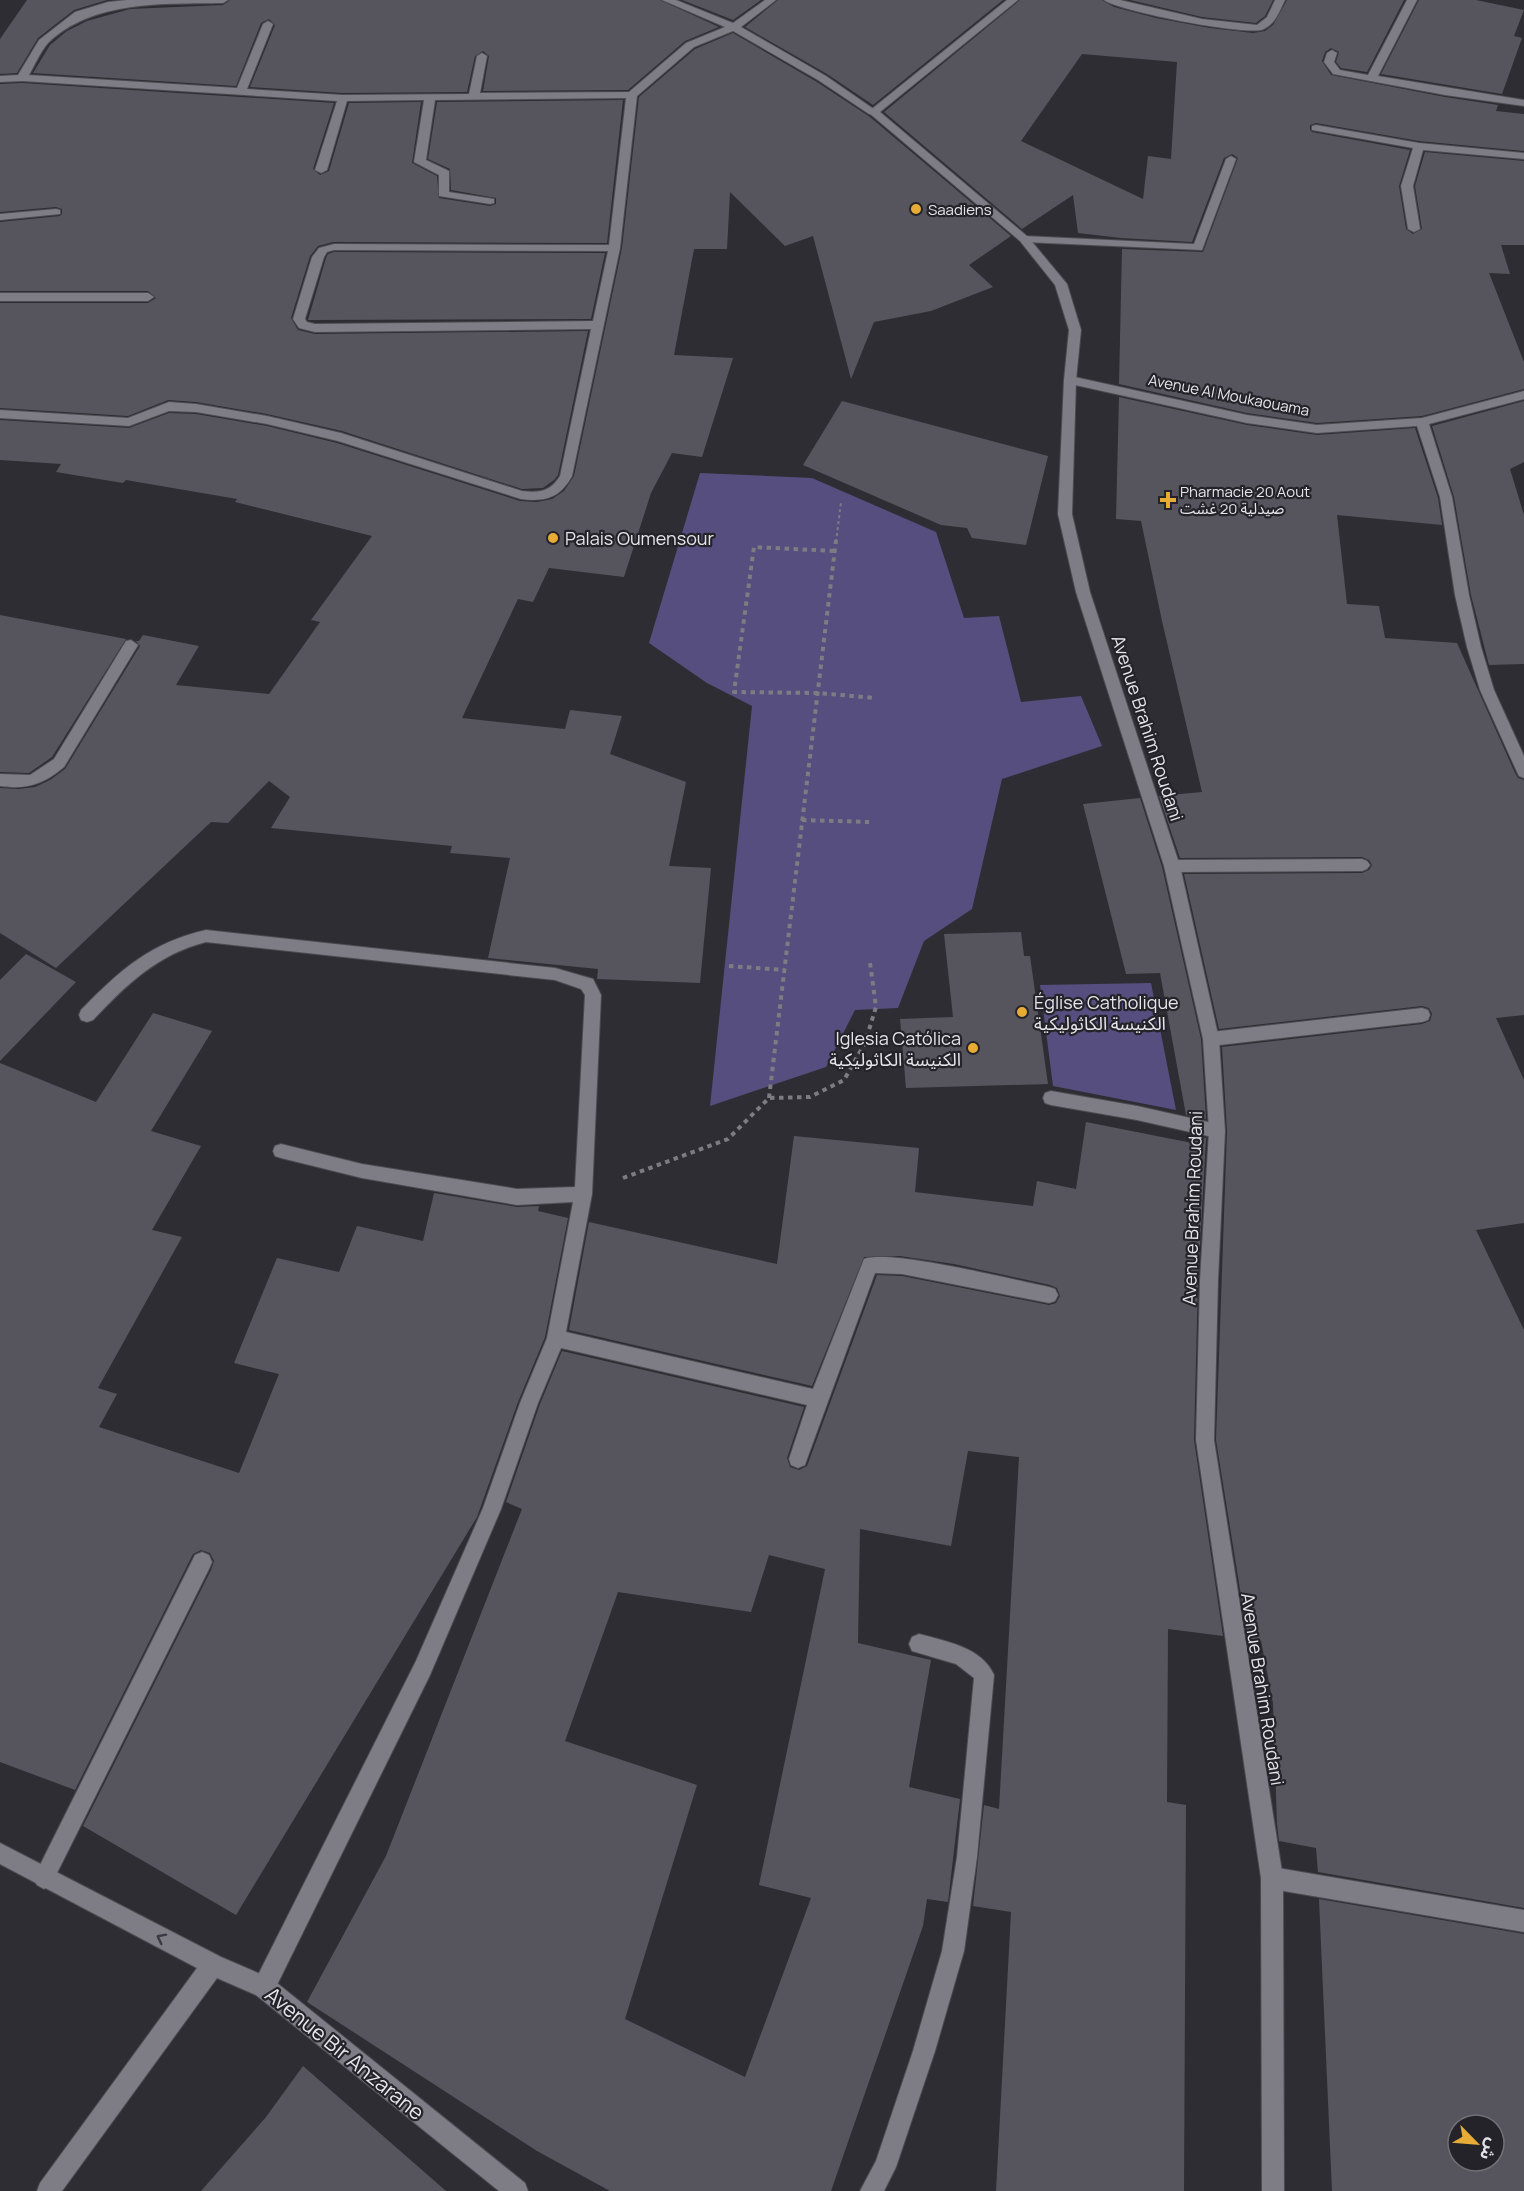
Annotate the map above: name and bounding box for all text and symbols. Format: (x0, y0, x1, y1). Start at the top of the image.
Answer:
place label: Saadiens (928, 199, 992, 220)
marker: Saadiens (909, 202, 923, 216)
street label: Avenue Al Moukaouama (1147, 369, 1311, 421)
place label: Pharmacie 20 Aout صيدلية 20 غشت (1180, 481, 1310, 519)
marker: Pharmacie 20 Aout صيدلية 20 غشت (1161, 493, 1175, 507)
place label: Palais Oumensour (565, 526, 715, 550)
marker: Palais Oumensour (546, 531, 560, 545)
street label: Avenue Brahim Roudani (1107, 632, 1189, 824)
place label: Église Catholique الكنيسة الكاثوليكية (1034, 990, 1179, 1035)
marker: Église Catholique الكنيسة الكاثوليكية (1015, 1005, 1029, 1019)
place label: Iglesia Católica الكنيسة الكاثوليكية (829, 1026, 961, 1071)
marker: Iglesia Católica الكنيسة الكاثوليكية (966, 1041, 980, 1055)
street label: Avenue Brahim Roudani (1177, 1110, 1207, 1306)
street label: Avenue Brahim Roudani (1236, 1591, 1290, 1787)
one-way arrow (157, 1934, 168, 1946)
street label: Avenue Bir Anzarane (260, 1980, 430, 2126)
north arrow (1446, 2113, 1506, 2173)
text: ش (1475, 2135, 1504, 2164)

